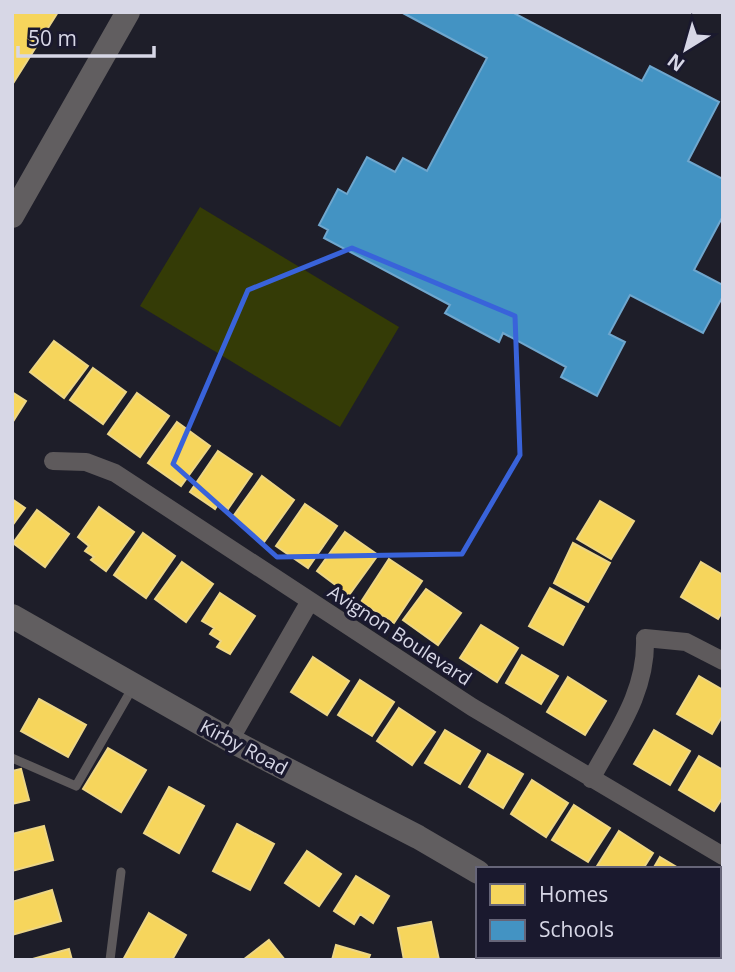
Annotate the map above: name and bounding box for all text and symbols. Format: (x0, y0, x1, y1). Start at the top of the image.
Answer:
scale bar (18, 14, 154, 58)
north arrow (651, 14, 721, 84)
text: 50 m (28, 24, 77, 52)
text: N (662, 48, 690, 78)
street label: Avignon Boulevard (323, 579, 477, 691)
street label: Kirby Road (196, 713, 292, 781)
legend (476, 867, 721, 958)
text: Homes (539, 880, 608, 908)
text: Schools (539, 915, 614, 943)

